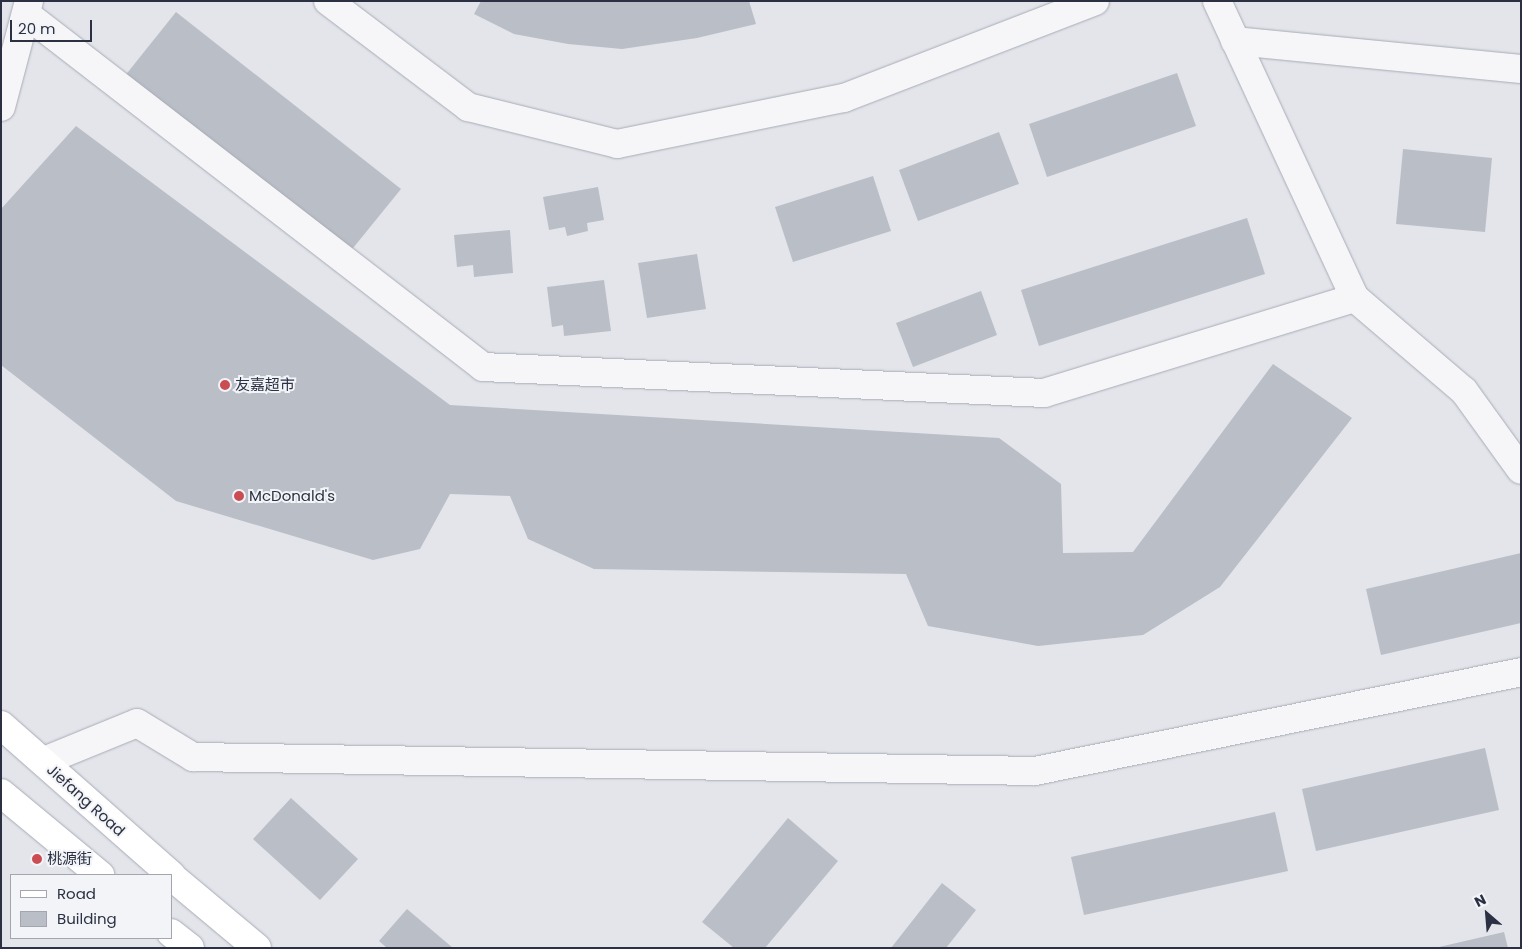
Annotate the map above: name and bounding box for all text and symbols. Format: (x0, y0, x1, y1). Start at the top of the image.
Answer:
scale bar (12, 10, 95, 42)
text: 20 m (18, 18, 56, 39)
place label: 友嘉超市 (235, 376, 295, 394)
marker: 友嘉超市 (219, 379, 231, 391)
place label: McDonald's (249, 487, 335, 505)
marker: McDonald's (233, 490, 245, 502)
street label: Jiefang Road (43, 760, 129, 840)
place label: 桃源街 (47, 850, 92, 868)
marker: 桃源街 (31, 853, 43, 865)
legend (10, 874, 172, 939)
text: Road (57, 883, 96, 904)
north arrow (1462, 889, 1512, 939)
text: N (1471, 889, 1489, 912)
text: Building (57, 908, 117, 929)

